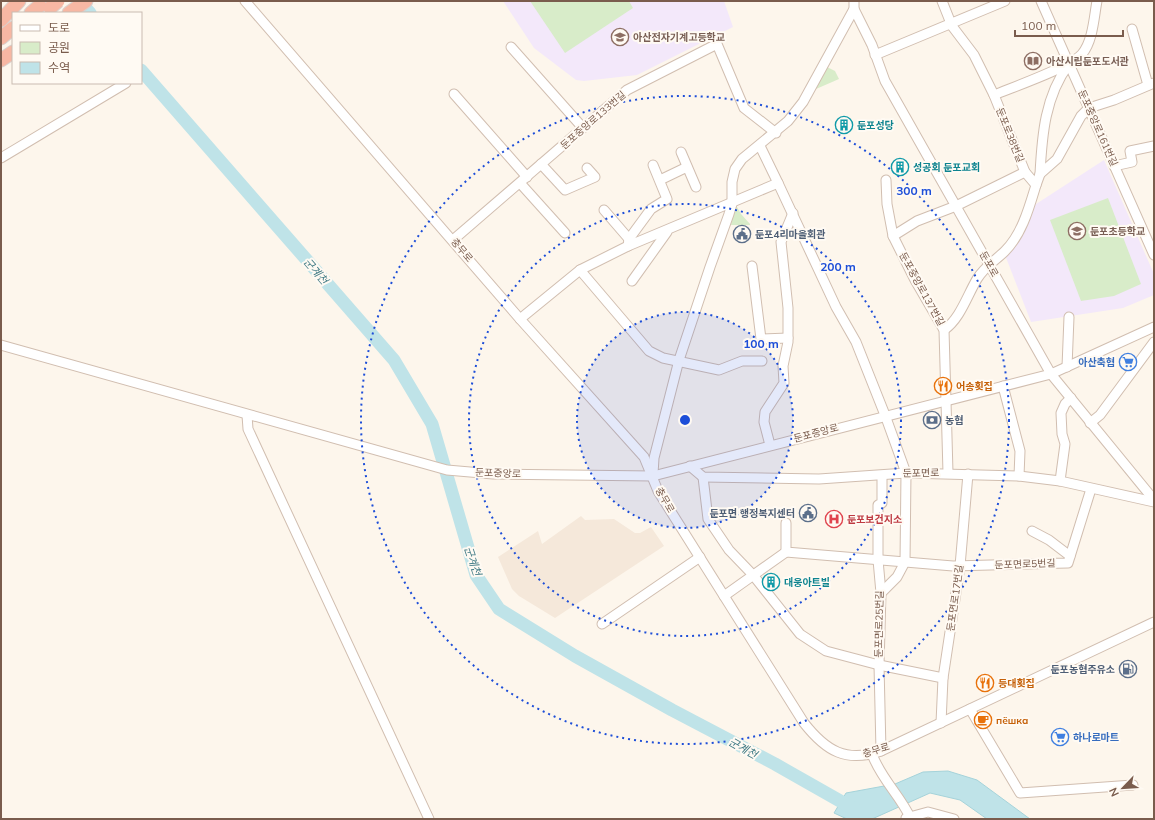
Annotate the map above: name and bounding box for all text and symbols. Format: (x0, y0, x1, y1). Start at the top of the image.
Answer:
legend (12, 12, 142, 84)
scale bar (1015, 12, 1123, 38)
text: 100 m (1021, 18, 1056, 33)
text: 도로 (48, 20, 70, 35)
school or university icon: 아산전자기계고등학교 (610, 27, 630, 47)
place label: 아산전자기계고등학교 (633, 31, 725, 44)
text: 공원 (48, 40, 70, 55)
library icon: 아산시립둔포도서관 (1023, 51, 1043, 71)
place label: 아산시립둔포도서관 (1046, 55, 1129, 68)
text: 수역 (48, 60, 70, 75)
street label: 둔포중앙로133번길 (558, 88, 628, 152)
street label: 둔포중앙로161번길 (1075, 88, 1121, 168)
street label: 둔포로38번길 (993, 106, 1027, 164)
building icon: 둔포성당 (834, 115, 854, 135)
place label: 둔포성당 (857, 119, 894, 132)
building icon: 성공회 둔포교회 (890, 157, 910, 177)
place label: 성공회 둔포교회 (913, 161, 980, 174)
text: 300 m (896, 183, 932, 198)
school or university icon: 둔포초등학교 (1067, 221, 1087, 241)
public building icon: 둔포4리마을회관 (732, 224, 752, 244)
place label: 둔포초등학교 (1090, 225, 1145, 238)
place label: 둔포4리마을회관 (755, 228, 825, 241)
street label: 충무로 (448, 235, 476, 265)
street label: 둔포로 (977, 249, 1001, 279)
street label: 둔포중앙로137번길 (896, 250, 948, 328)
water label: 군계천 (301, 255, 332, 288)
text: 200 m (820, 259, 856, 274)
text: 100 m (743, 336, 779, 351)
supermarket icon: 아산축협 (1118, 352, 1138, 372)
place label: 아산축협 (1078, 356, 1115, 369)
restaurant icon: 어송횟집 (933, 376, 953, 396)
place label: 어송횟집 (956, 380, 993, 393)
bank icon: 농협 (922, 410, 942, 430)
centre of rings (678, 413, 692, 427)
place label: 농협 (945, 414, 963, 427)
street label: 둔포중앙로 (792, 421, 840, 445)
street label: 둔포중앙로 (475, 466, 521, 480)
street label: 둔포면로 (902, 466, 940, 480)
street label: 충무로 (652, 485, 678, 515)
public building icon: 둔포면 행정복지센터 (798, 503, 818, 523)
place label: 둔포면 행정복지센터 (709, 507, 795, 520)
hospital icon: 둔포보건지소 (824, 509, 844, 529)
place label: 둔포보건지소 (847, 513, 902, 526)
water label: 군계천 (461, 544, 485, 579)
street label: 둔포면로5번길 (994, 556, 1056, 572)
street label: 둔포면로17번길 (944, 564, 966, 632)
building icon: 대웅아트빌 (761, 572, 781, 592)
place label: 대웅아트빌 (784, 576, 830, 589)
street label: 둔포면로25번길 (872, 590, 886, 658)
fuel station icon: 둔포농협주유소 (1118, 659, 1138, 679)
place label: 둔포농협주유소 (1051, 663, 1115, 676)
restaurant icon: 등대횟집 (975, 673, 995, 693)
place label: 등대횟집 (998, 677, 1035, 690)
cafe icon: пёшка (973, 710, 993, 730)
place label: пёшка (996, 714, 1028, 727)
supermarket icon: 하나로마트 (1050, 727, 1070, 747)
place label: 하나로마트 (1073, 731, 1119, 744)
water label: 군계천 (726, 735, 761, 762)
street label: 충무로 (861, 740, 891, 760)
north arrow (1103, 768, 1143, 808)
text: N (1106, 786, 1122, 799)

